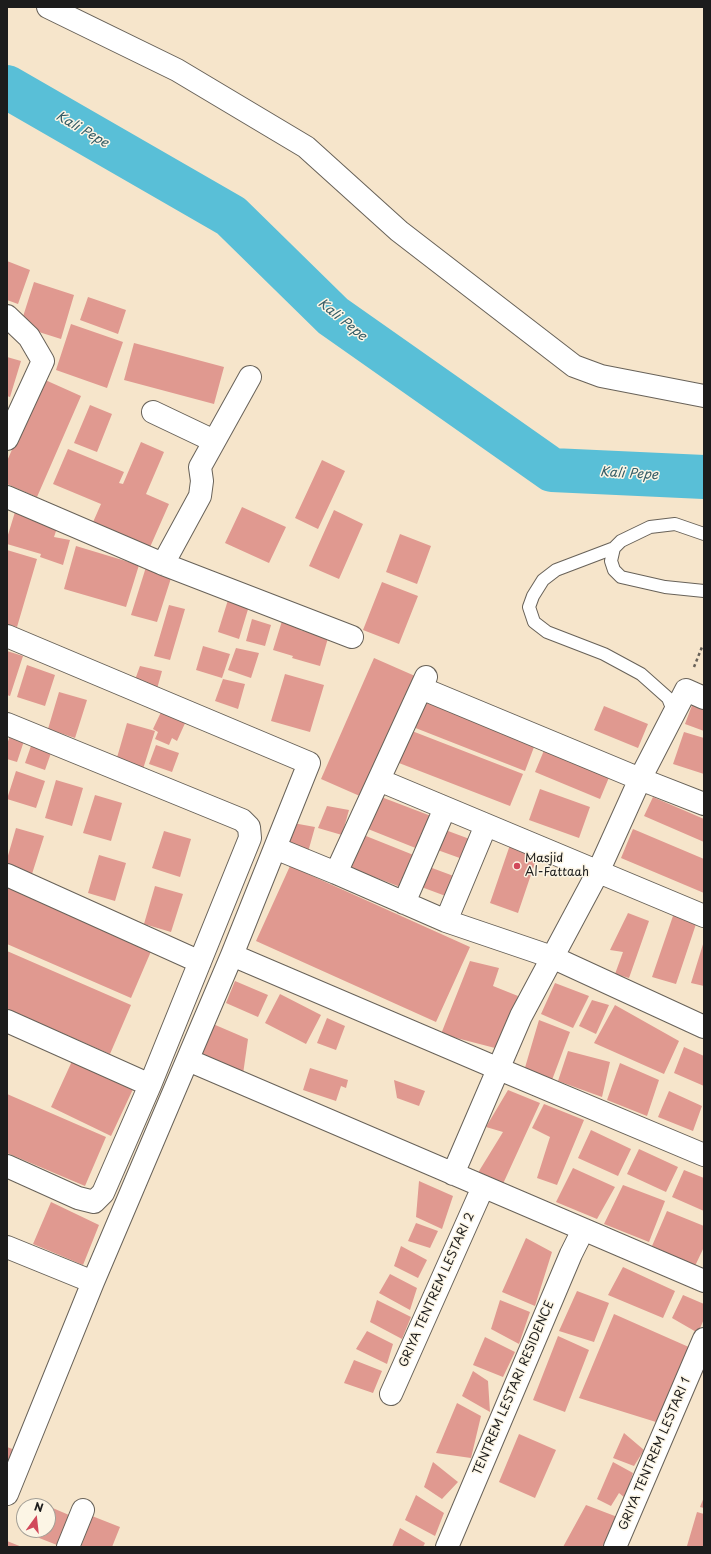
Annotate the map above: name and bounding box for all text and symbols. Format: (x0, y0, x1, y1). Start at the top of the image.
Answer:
water label: Kali Pepe (53, 109, 111, 151)
water label: Kali Pepe (315, 296, 369, 344)
water label: Kali Pepe (600, 465, 658, 483)
place label: Masjid Al-Fattaah (525, 852, 589, 880)
marker: Masjid Al-Fattaah (512, 861, 522, 871)
street label: GRIYA TENTREM LESTARI 2 (396, 1210, 478, 1370)
street label: TENTREM LESTARI RESIDENCE (471, 1299, 557, 1477)
street label: GRIYA TENTREM LESTARI 1 (616, 1375, 694, 1533)
north arrow (16, 1498, 56, 1538)
text: N (33, 1498, 45, 1516)

